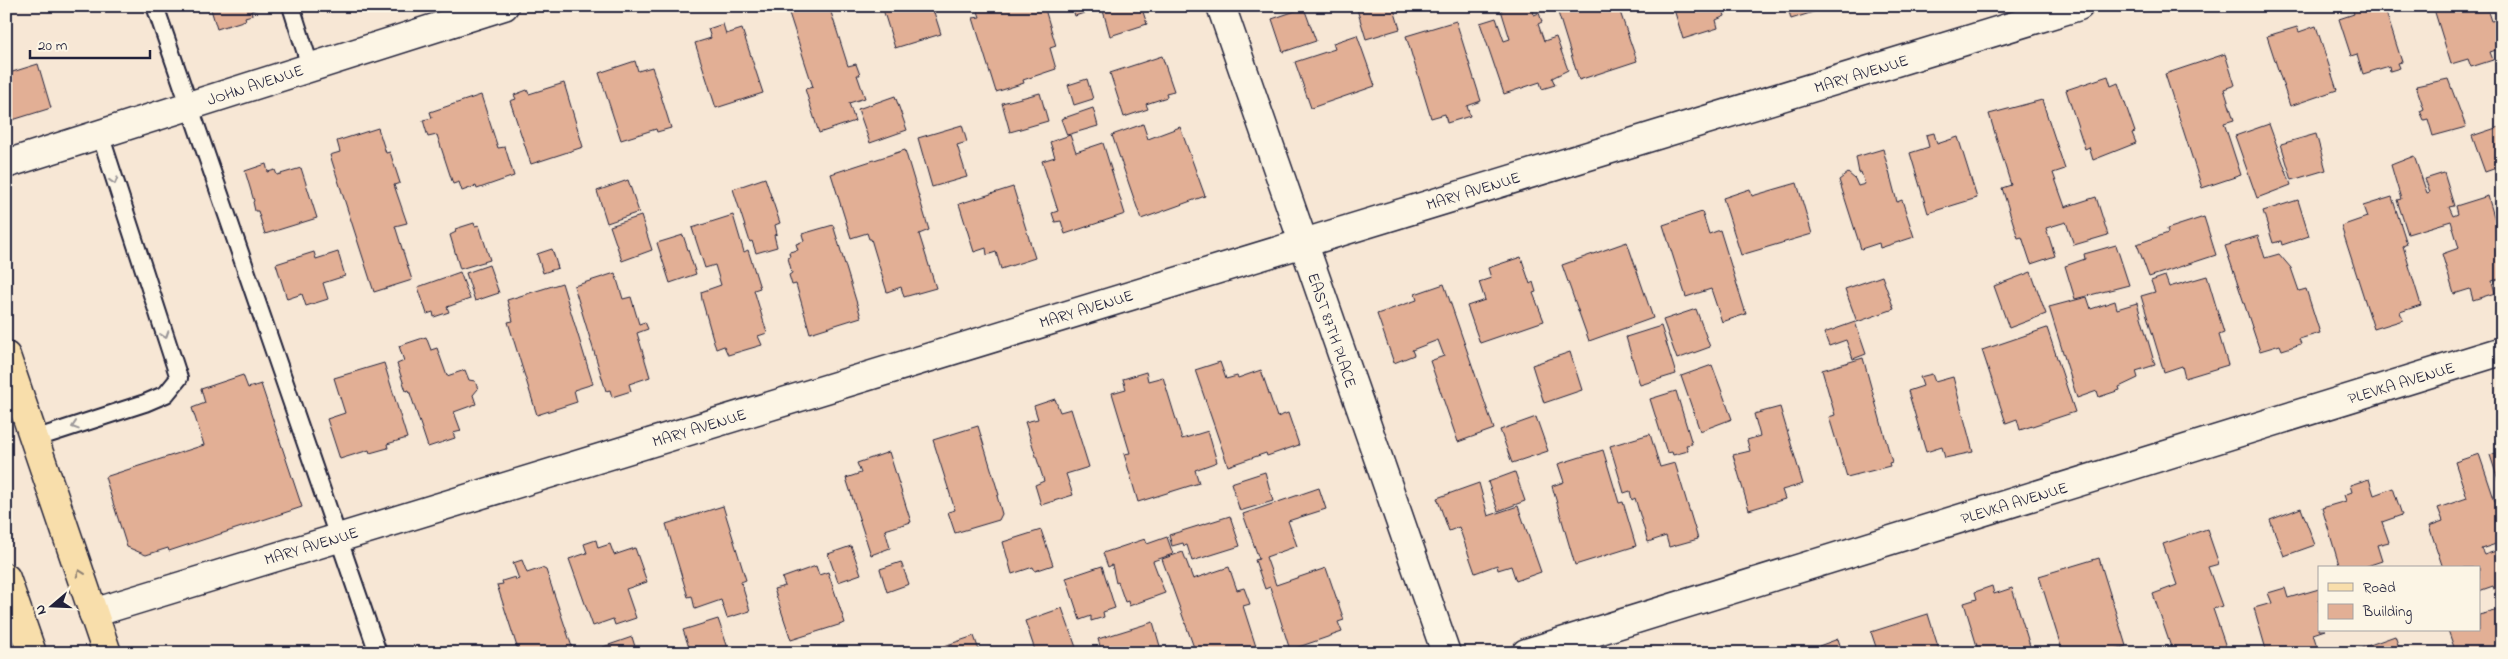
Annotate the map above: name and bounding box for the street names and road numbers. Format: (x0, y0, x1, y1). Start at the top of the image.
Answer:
street label: MARY AVENUE (1811, 49, 1912, 101)
street label: JOHN AVENUE (204, 59, 307, 113)
street label: MARY AVENUE (1423, 166, 1524, 218)
street label: EAST 87TH PLACE (1300, 270, 1362, 392)
street label: MARY AVENUE (1036, 284, 1137, 336)
street label: PLEVKA AVENUE (2345, 356, 2458, 412)
street label: MARY AVENUE (649, 403, 750, 455)
street label: PLEVKA AVENUE (1958, 476, 2071, 532)
street label: MARY AVENUE (261, 521, 362, 573)

